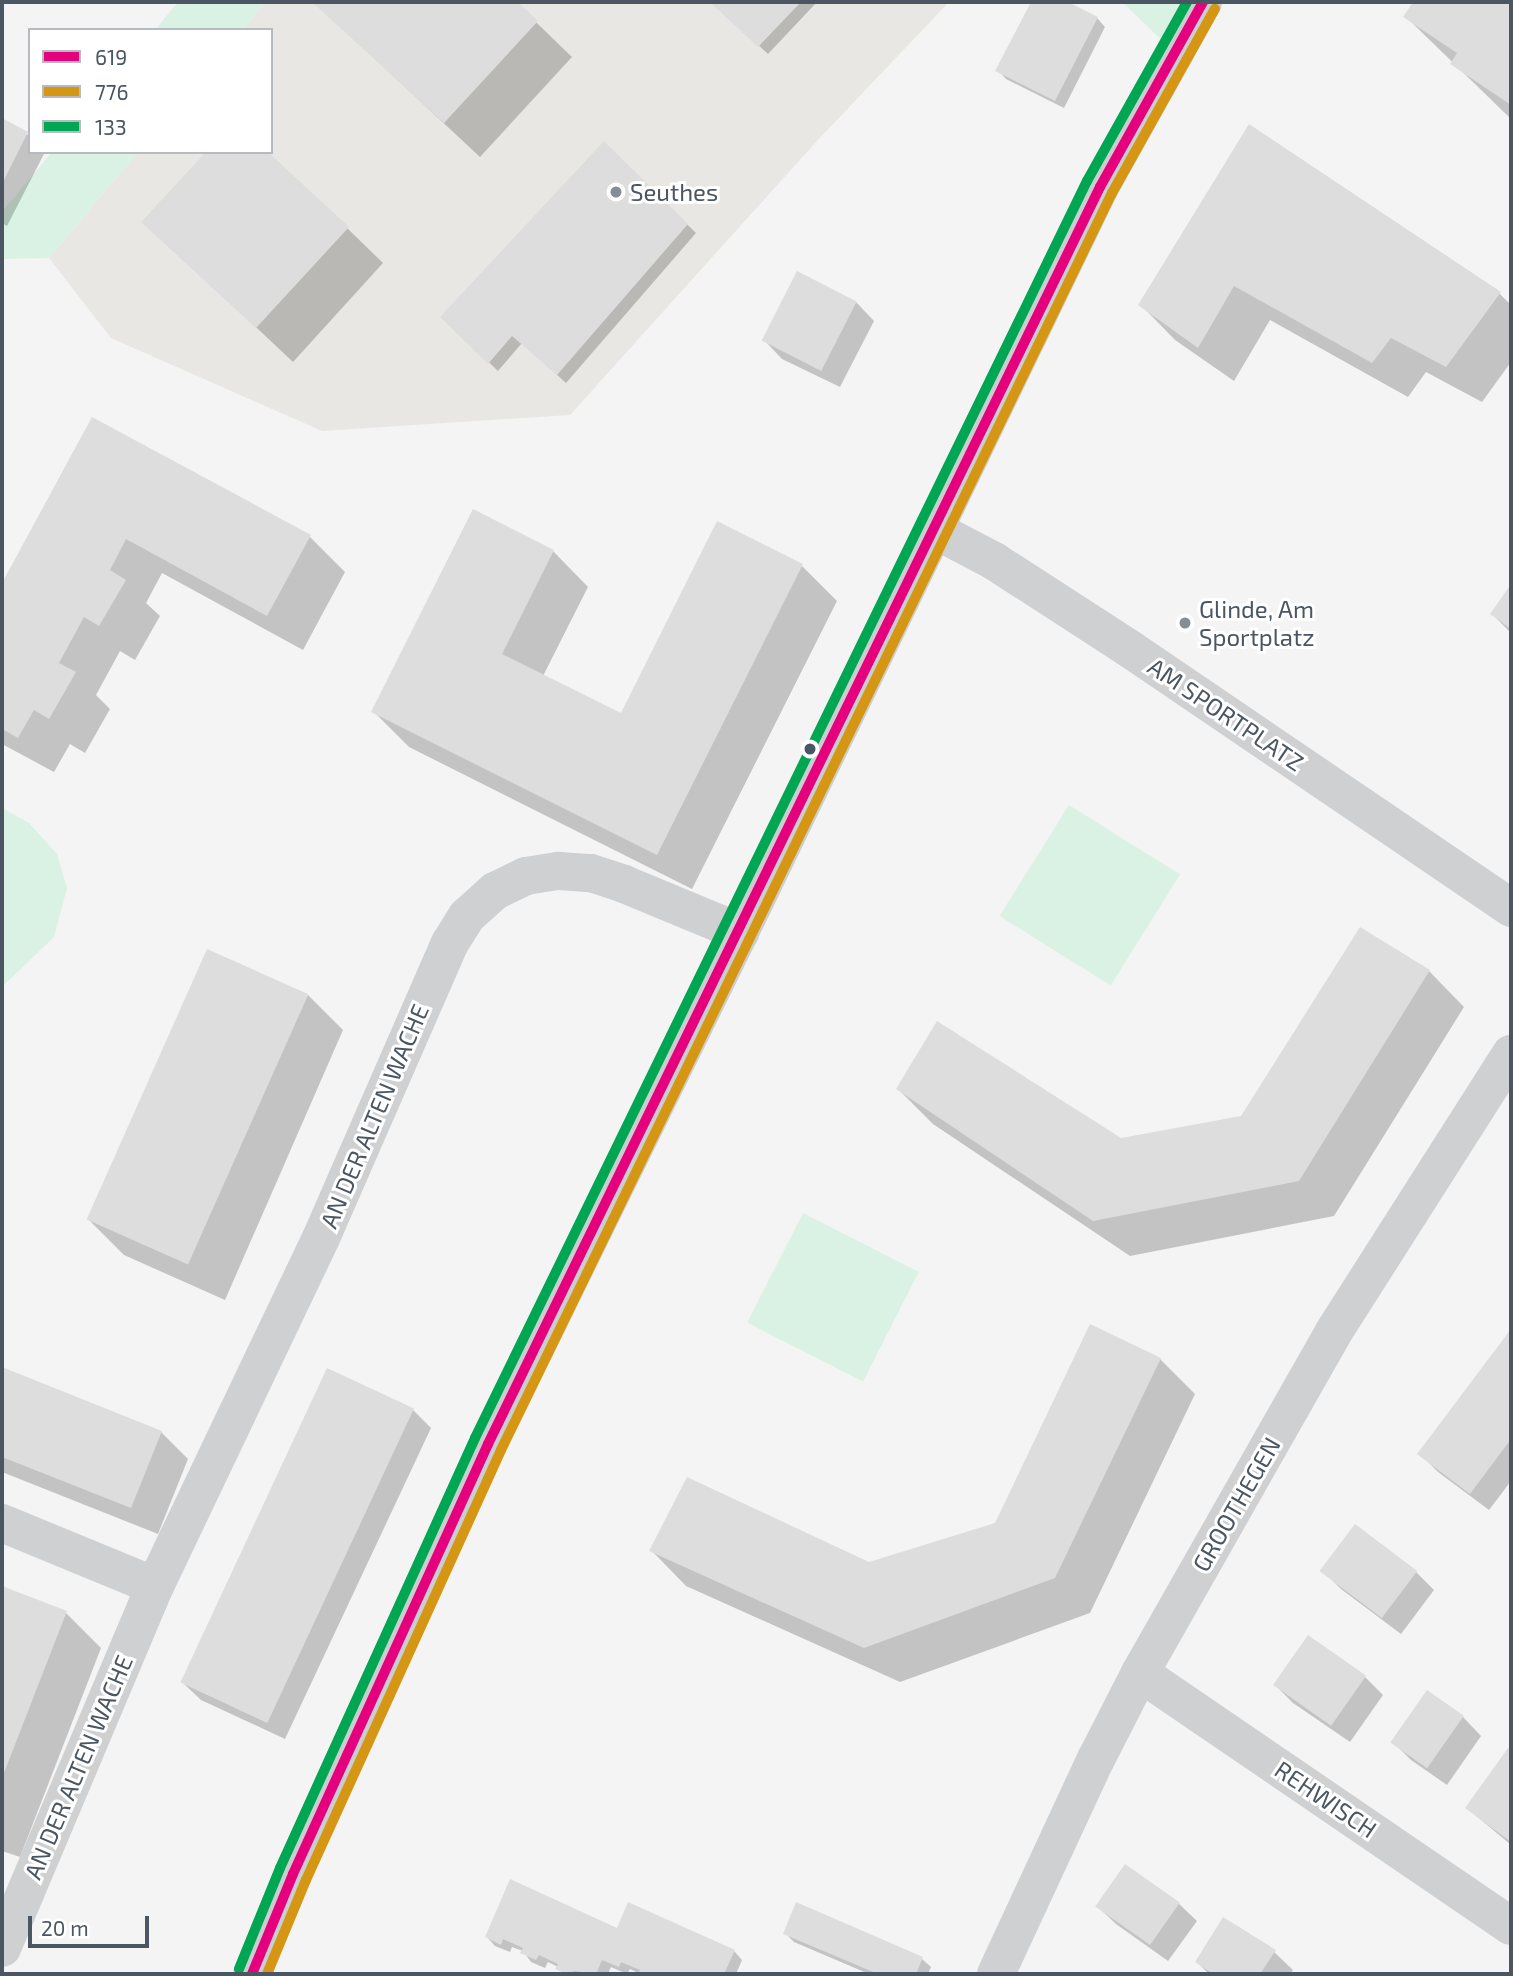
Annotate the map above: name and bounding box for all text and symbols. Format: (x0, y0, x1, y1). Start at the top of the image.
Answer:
legend (28, 28, 273, 154)
text: 619 (95, 44, 127, 69)
text: 776 (95, 79, 129, 104)
text: 133 (95, 114, 127, 139)
place label: Seuthes (630, 178, 718, 206)
marker: Seuthes (608, 184, 624, 200)
place label: Glinde, Am Sportplatz (1199, 595, 1315, 651)
marker: Glinde, Am Sportplatz (1177, 615, 1193, 631)
street label: AM SPORTPLATZ (1143, 651, 1309, 777)
unlabelled marker (803, 742, 817, 756)
street label: AN DER ALTEN WACHE (314, 999, 434, 1233)
street label: GROOTHEGEN (1186, 1432, 1286, 1576)
street label: AN DER ALTEN WACHE (18, 1650, 138, 1884)
street label: REHWISCH (1270, 1754, 1382, 1844)
scale bar (32, 1902, 152, 1946)
text: 20 m (41, 1915, 89, 1940)

